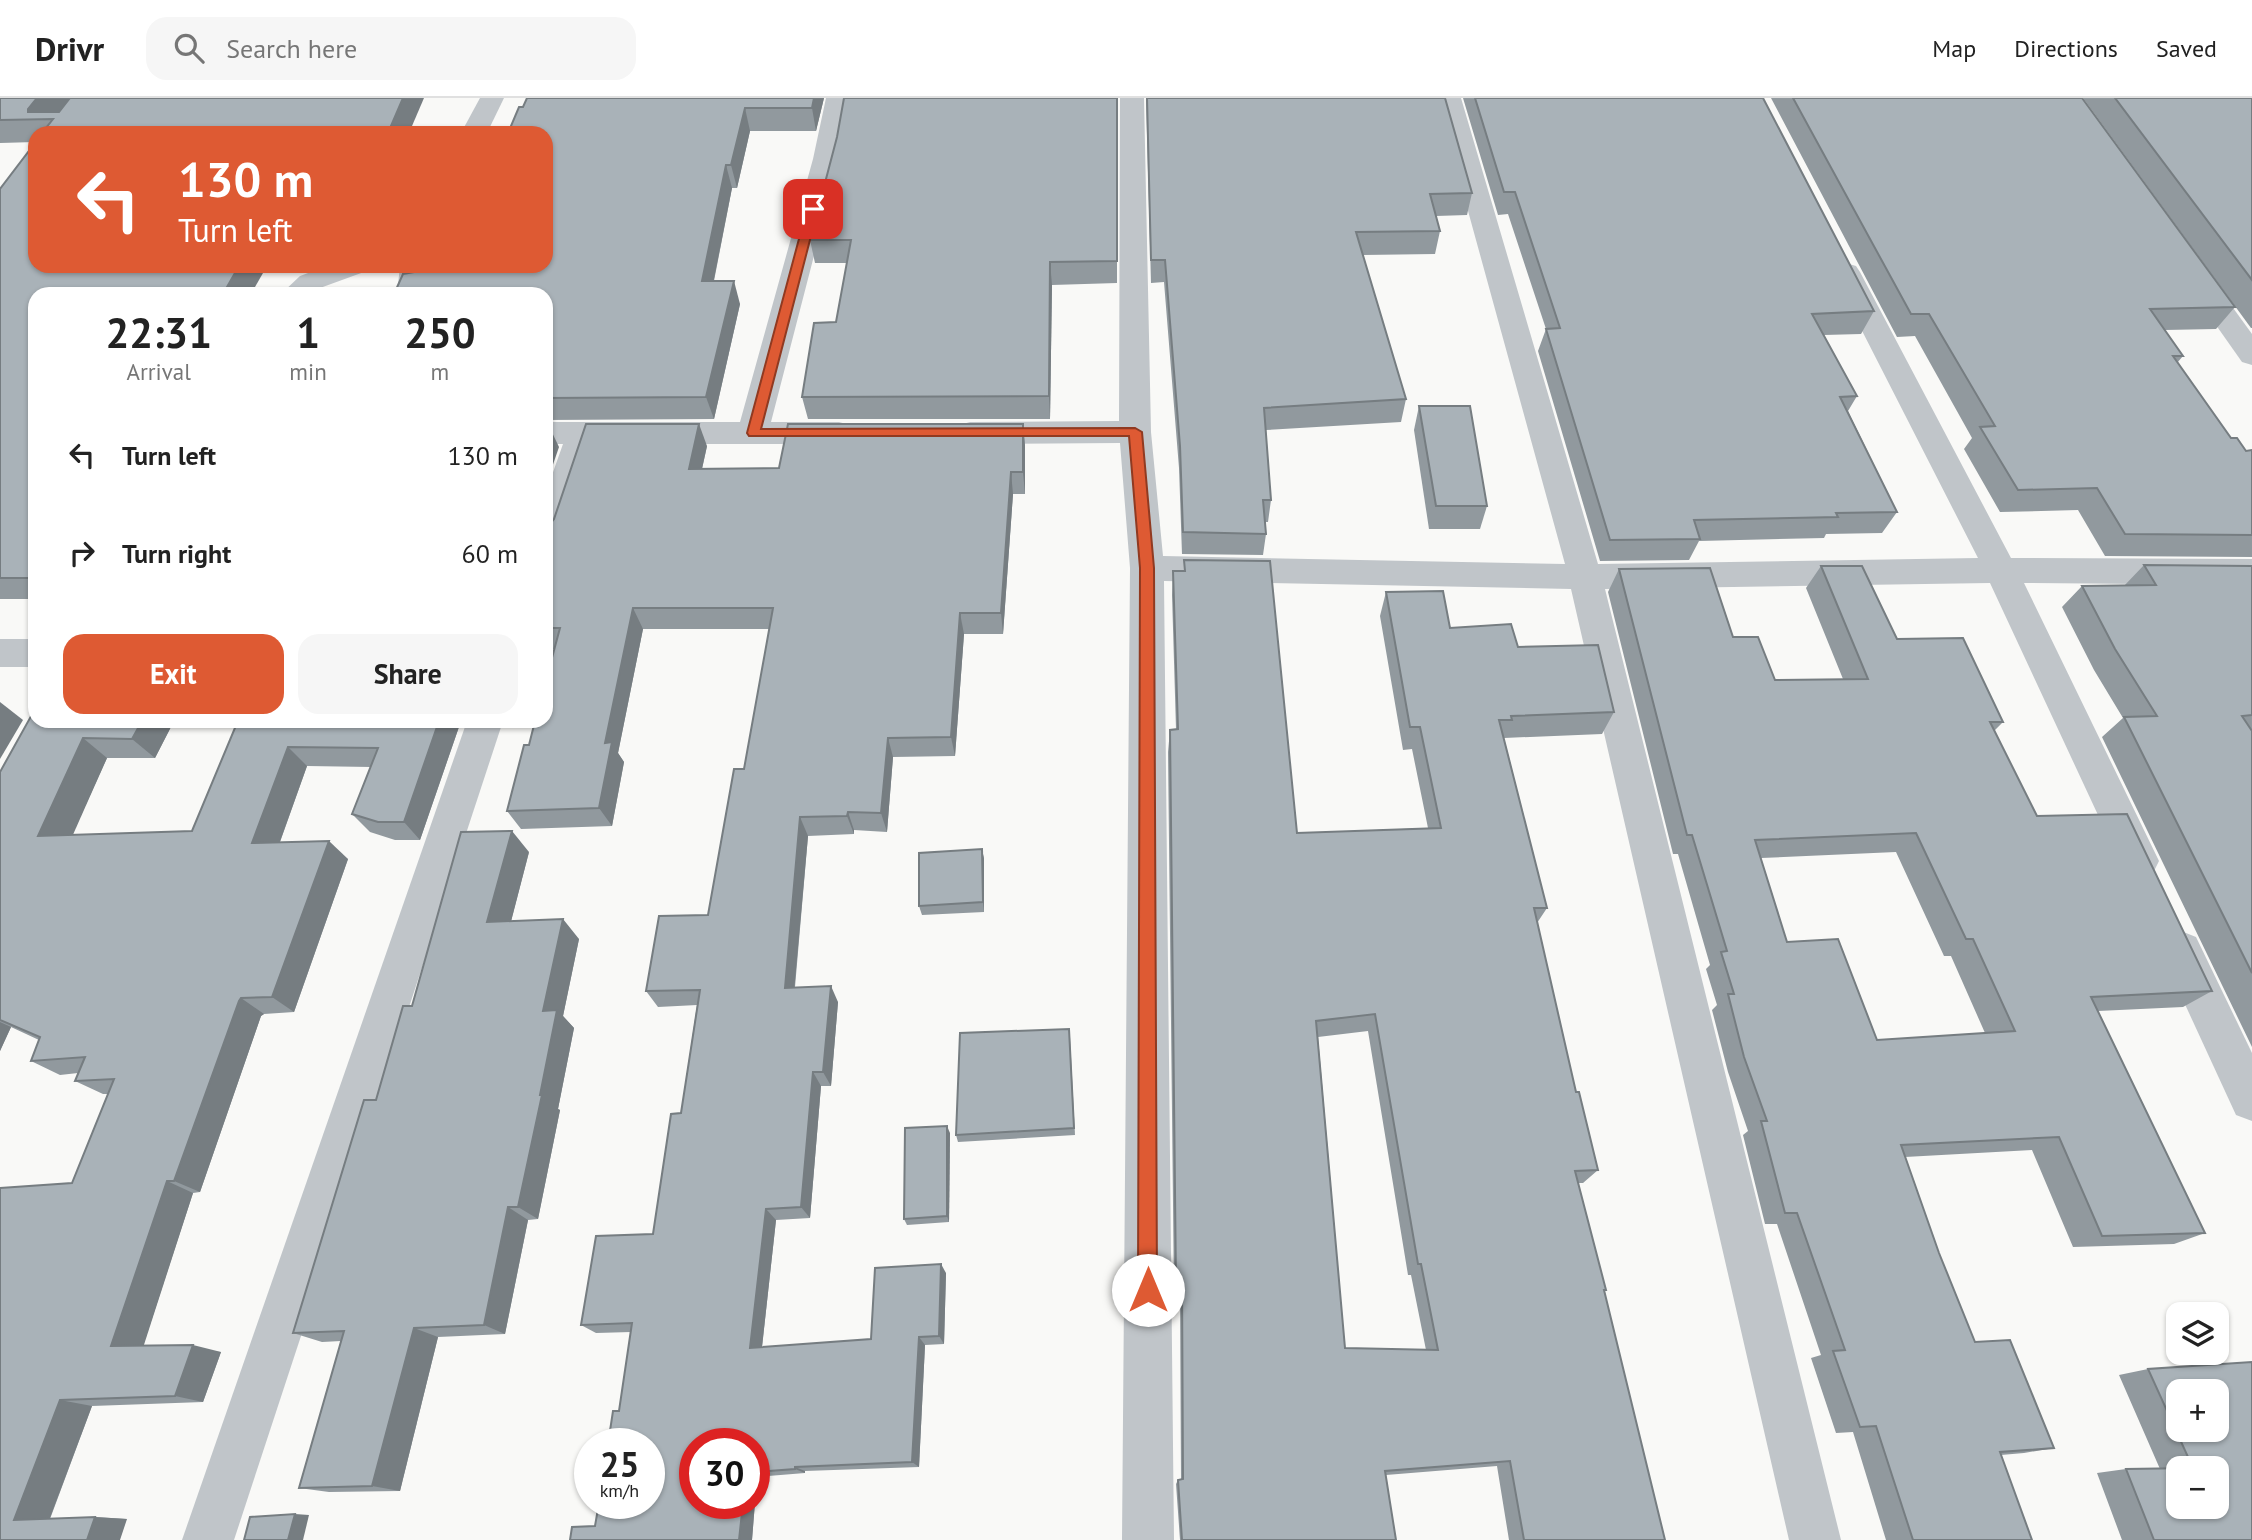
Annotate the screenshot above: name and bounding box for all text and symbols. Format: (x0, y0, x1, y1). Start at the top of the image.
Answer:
search box (146, 17, 636, 80)
text: Drivr (35, 27, 104, 70)
icon: search (170, 29, 208, 67)
text: Search here (226, 32, 357, 65)
text: Map (1932, 33, 1976, 64)
text: Directions (2014, 33, 2118, 64)
text: Saved (2156, 33, 2217, 64)
text: 130 m (178, 147, 313, 211)
icon: left (63, 154, 154, 245)
pin (783, 179, 843, 239)
icon: arrive (794, 190, 832, 228)
text: Turn left (178, 209, 293, 251)
text: 22:31 (105, 305, 212, 360)
text: 1 (296, 305, 320, 360)
text: 250 (404, 305, 476, 360)
text: Arrival (126, 357, 191, 386)
text: min (289, 357, 327, 386)
text: m (431, 357, 449, 386)
icon: left (63, 436, 101, 474)
text: Turn left (122, 439, 216, 472)
text: 130 m (447, 439, 518, 472)
icon: right (63, 534, 101, 572)
text: Turn right (122, 537, 231, 570)
text: 60 m (462, 537, 518, 570)
button: Exit (63, 634, 284, 714)
button: Share (298, 634, 518, 714)
position arrow (1111, 1253, 1185, 1327)
map controls (2166, 1302, 2229, 1519)
button: layers (2166, 1302, 2229, 1365)
button: + (2166, 1379, 2229, 1442)
speed limit sign: 30 (679, 1428, 770, 1519)
text: 25 (600, 1441, 639, 1487)
button: − (2166, 1456, 2229, 1519)
text: km/h (600, 1479, 639, 1502)

